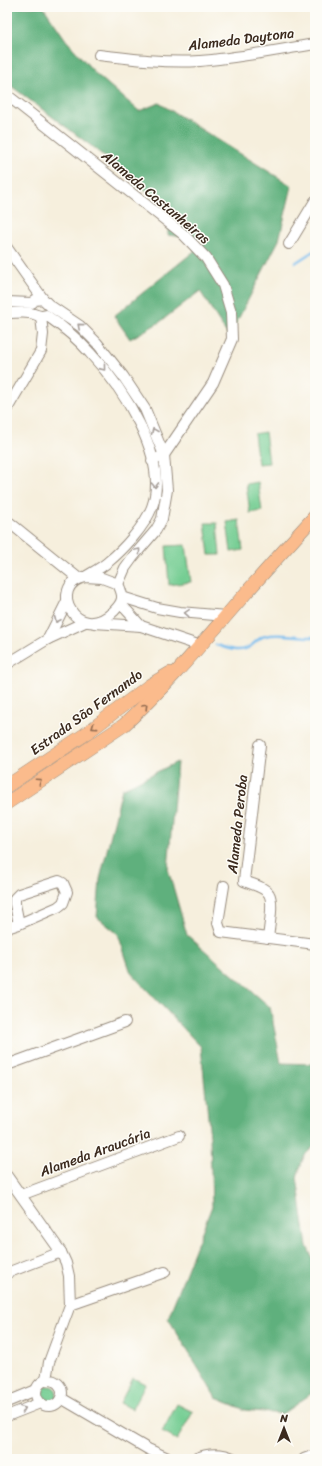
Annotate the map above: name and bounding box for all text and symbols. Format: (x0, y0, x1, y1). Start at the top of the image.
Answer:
street label: Alameda Daytona (186, 21, 296, 59)
street label: Alameda Castanheiras (95, 144, 216, 251)
one-way arrow (77, 324, 85, 331)
one-way arrow (99, 363, 106, 371)
one-way arrow (151, 428, 159, 435)
one-way arrow (151, 482, 159, 488)
one-way arrow (134, 548, 141, 555)
one-way arrow (184, 608, 190, 617)
one-way arrow (54, 616, 62, 623)
street label: Estrada São Fernando (25, 663, 148, 762)
one-way arrow (140, 703, 148, 711)
one-way arrow (92, 723, 99, 730)
street label: Alameda Peroba (220, 773, 255, 876)
one-way arrow (35, 779, 42, 786)
street label: Alameda Araucária (35, 1121, 154, 1184)
one-way arrow (20, 1406, 27, 1414)
north arrow (264, 1408, 304, 1448)
text: N (279, 1409, 288, 1428)

